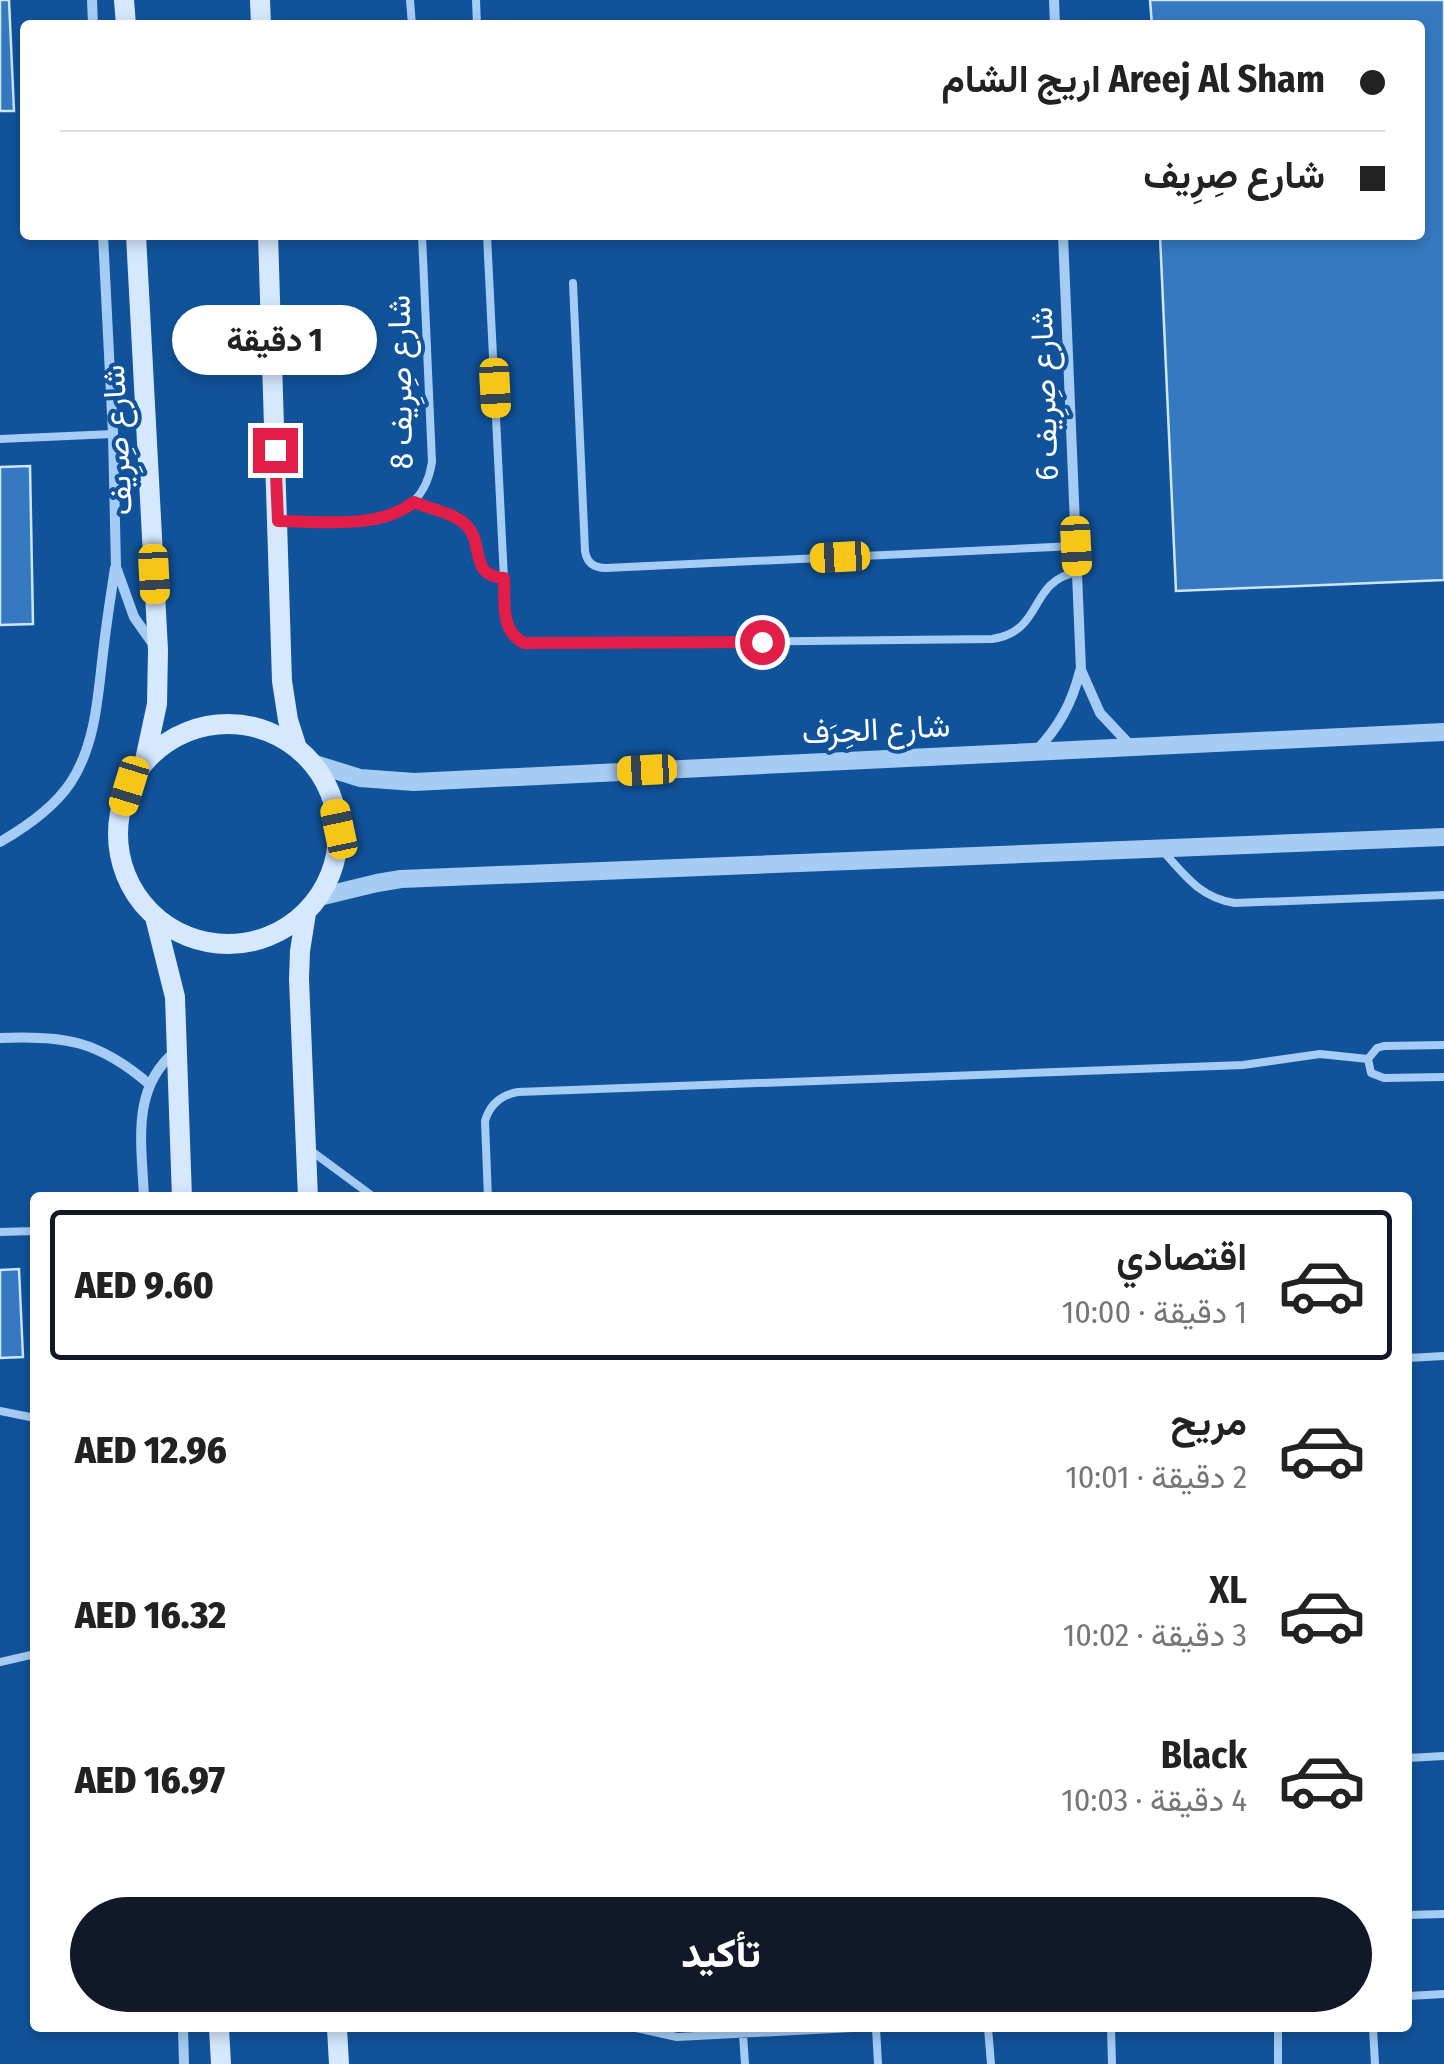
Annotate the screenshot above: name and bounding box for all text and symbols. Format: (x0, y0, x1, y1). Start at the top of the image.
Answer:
text: Areej Al Sham اريج الشام (941, 56, 1325, 102)
text: شارع صِرِيف (1143, 152, 1325, 198)
street label: شارع صِرِيف 8 (379, 294, 426, 469)
callout: 1 دقيقة (172, 305, 378, 375)
street label: شارع صِرِيف 6 (1022, 306, 1072, 482)
text: 1 دقيقة (226, 321, 323, 359)
car (478, 357, 512, 419)
street label: شارع صِرِيف (94, 363, 146, 516)
route end (253, 428, 298, 473)
car (1059, 515, 1093, 577)
car (809, 540, 871, 574)
car (137, 543, 171, 605)
route start (740, 620, 785, 665)
street label: شارع الحِرَف (801, 706, 951, 755)
car (106, 753, 152, 819)
car (616, 753, 678, 787)
car (318, 797, 360, 861)
text: اقتصادي (1116, 1234, 1247, 1280)
icon: car (1277, 1240, 1367, 1330)
text: AED 9.60 (75, 1262, 214, 1308)
text: 1 دقيقة · 10:00 (1062, 1293, 1247, 1331)
text: مريح (1171, 1399, 1247, 1445)
icon: car (1277, 1405, 1367, 1495)
text: AED 12.96 (75, 1427, 227, 1473)
text: 2 دقيقة · 10:01 (1065, 1458, 1247, 1496)
text: XL (1209, 1567, 1247, 1613)
icon: car (1277, 1570, 1367, 1660)
text: AED 16.32 (75, 1592, 226, 1638)
text: 3 دقيقة · 10:02 (1063, 1616, 1247, 1654)
text: Black (1161, 1732, 1247, 1778)
icon: car (1277, 1735, 1367, 1825)
text: AED 16.97 (75, 1757, 225, 1803)
text: 4 دقيقة · 10:03 (1061, 1781, 1247, 1819)
button: تأكيد (70, 1897, 1372, 2012)

